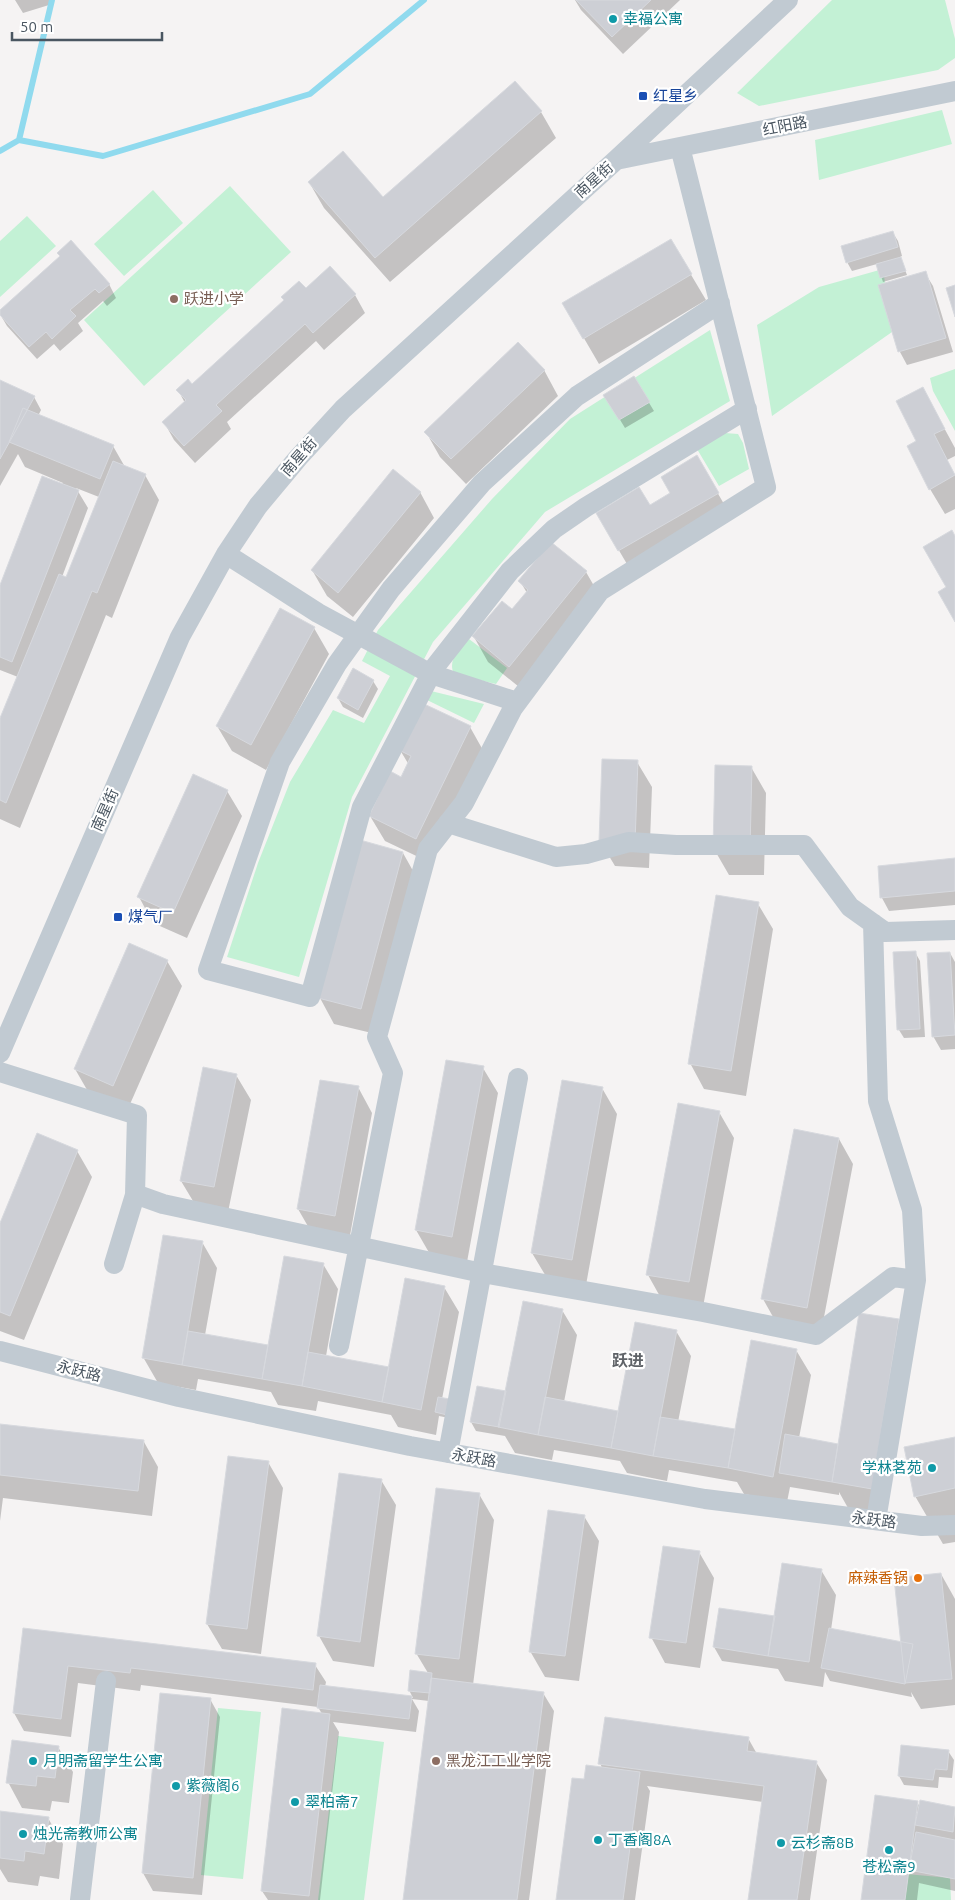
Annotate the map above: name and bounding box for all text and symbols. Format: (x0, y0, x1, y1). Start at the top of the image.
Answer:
scale bar (12, 10, 162, 42)
place label: 幸福公寓 (623, 10, 683, 27)
marker: 幸福公寓 (607, 13, 619, 25)
text: 50 m (20, 18, 53, 35)
place label: 红星乡 (653, 87, 698, 104)
marker: 红星乡 (637, 90, 649, 102)
street label: 红阳路 (761, 113, 809, 138)
street label: 南星街 (571, 158, 616, 201)
place label: 跃进小学 (184, 290, 244, 307)
marker: 跃进小学 (168, 293, 180, 305)
street label: 南星街 (277, 434, 320, 479)
street label: 南星街 (88, 786, 121, 834)
place label: 煤气厂 (128, 908, 173, 925)
marker: 煤气厂 (112, 911, 124, 923)
district label: 跃进 (612, 1351, 644, 1369)
street label: 永跃路 (55, 1357, 103, 1384)
street label: 永跃路 (450, 1445, 498, 1470)
place label: 学林茗苑 (862, 1459, 922, 1476)
marker: 学林茗苑 (926, 1462, 938, 1474)
street label: 永跃路 (851, 1508, 897, 1531)
place label: 麻辣香锅 (848, 1569, 908, 1586)
marker: 麻辣香锅 (912, 1572, 924, 1584)
place label: 月明斋留学生公寓 (43, 1752, 163, 1769)
place label: 黑龙江工业学院 (446, 1752, 551, 1769)
marker: 月明斋留学生公寓 (27, 1755, 39, 1767)
marker: 黑龙江工业学院 (430, 1755, 442, 1767)
place label: 紫薇阁6 (186, 1777, 239, 1794)
marker: 紫薇阁6 (170, 1780, 182, 1792)
place label: 翠柏斋7 (305, 1793, 358, 1810)
marker: 翠柏斋7 (289, 1796, 301, 1808)
place label: 烛光斋教师公寓 (33, 1825, 138, 1842)
marker: 烛光斋教师公寓 (17, 1828, 29, 1840)
place label: 丁香阁8A (608, 1831, 671, 1848)
marker: 丁香阁8A (592, 1834, 604, 1846)
place label: 云杉斋8B (791, 1834, 854, 1851)
marker: 云杉斋8B (775, 1837, 787, 1849)
marker: 苍松斋9 (883, 1844, 895, 1856)
place label: 苍松斋9 (862, 1858, 916, 1875)

